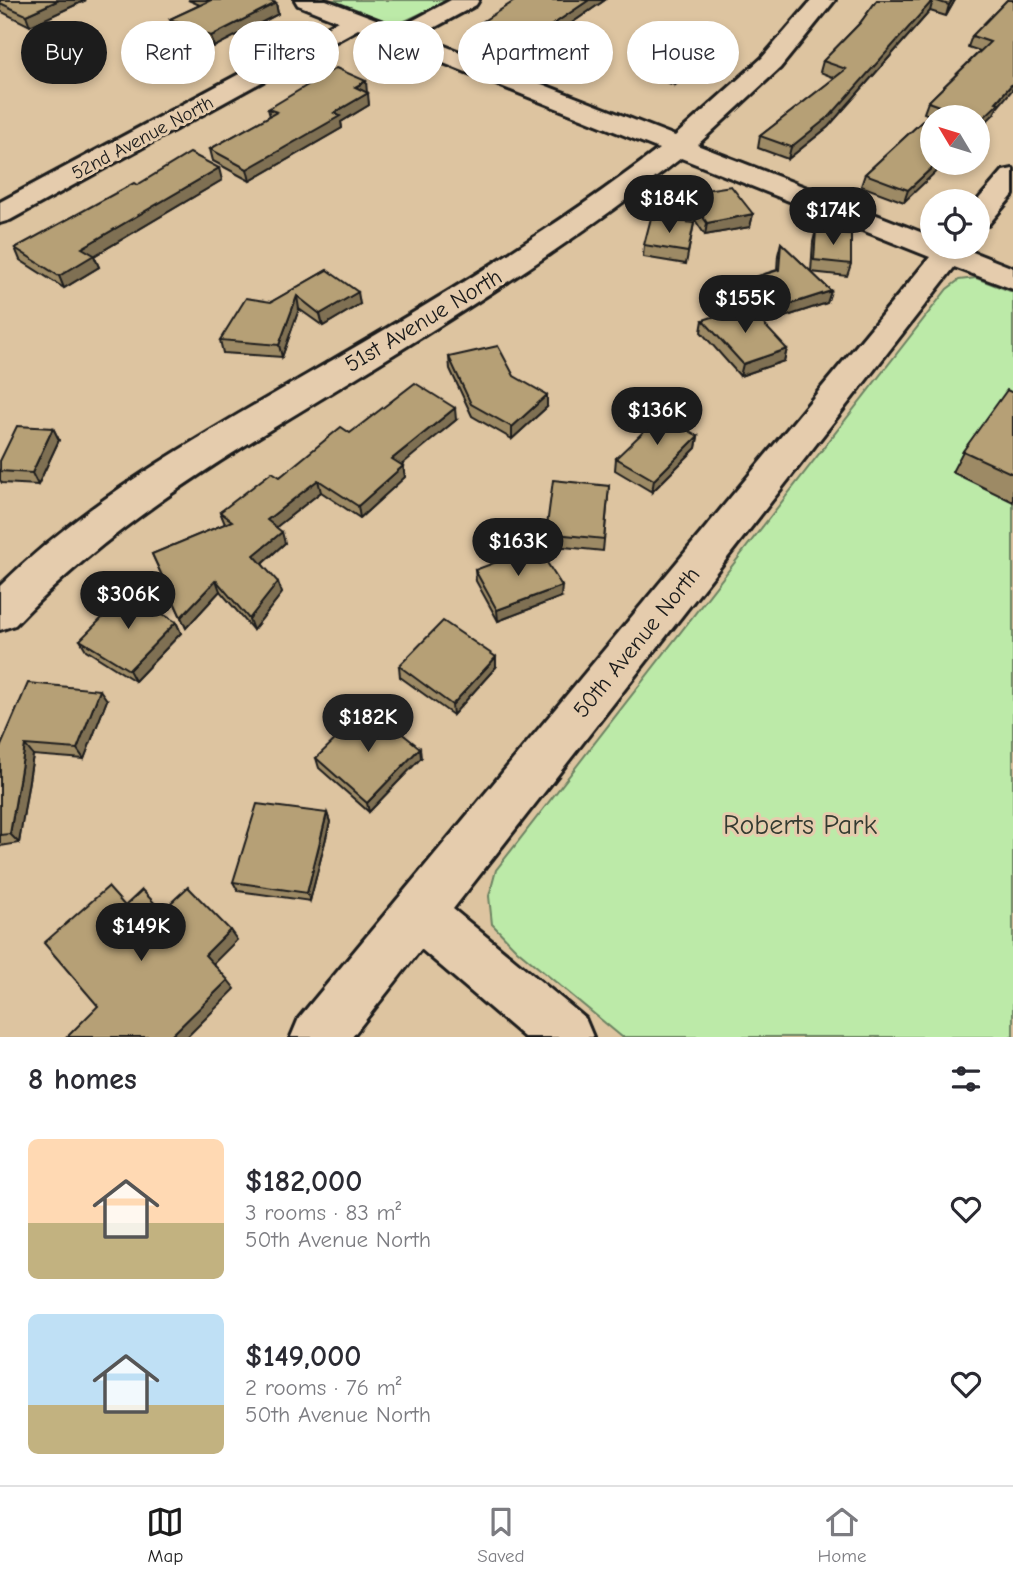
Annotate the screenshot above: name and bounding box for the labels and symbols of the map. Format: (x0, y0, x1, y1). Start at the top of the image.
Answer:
street label: 52nd Avenue North (68, 91, 217, 184)
north arrow (920, 105, 990, 175)
pin: $184K (620, 176, 718, 235)
pin: $174K (784, 188, 882, 247)
street label: 51st Avenue North (340, 263, 507, 378)
pin: $155K (696, 276, 794, 335)
pin: $136K (608, 388, 706, 447)
pin: $163K (469, 518, 567, 578)
street label: 50th Avenue North (567, 561, 705, 723)
pin: $306K (79, 572, 177, 631)
pin: $182K (319, 694, 417, 754)
park label: Roberts Park (723, 809, 877, 841)
pin: $149K (92, 904, 190, 963)

